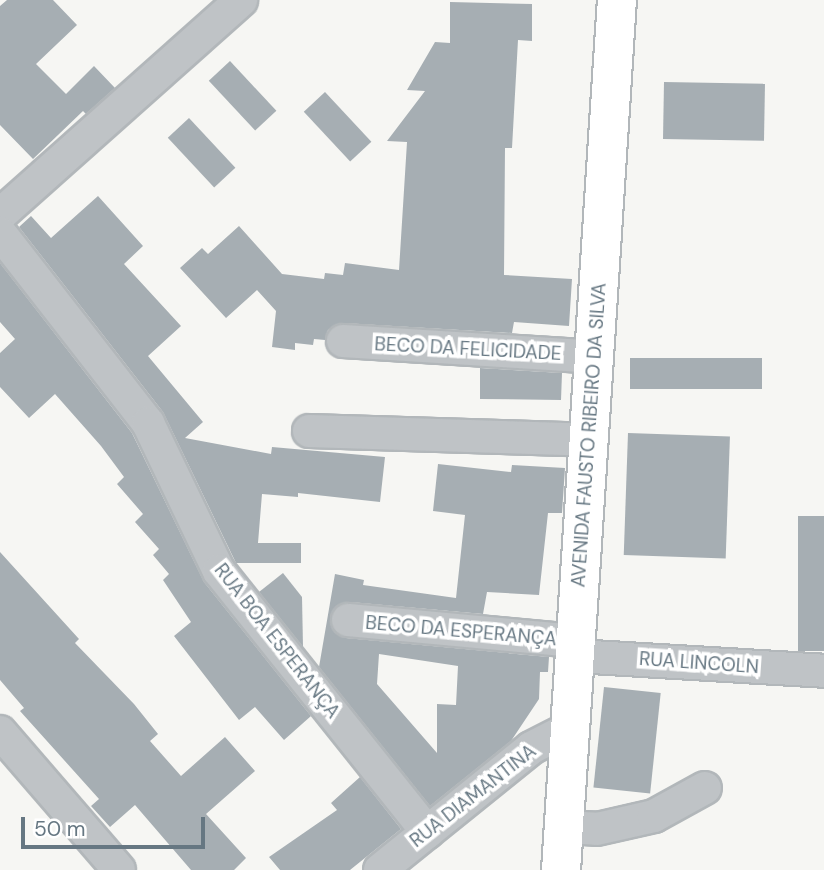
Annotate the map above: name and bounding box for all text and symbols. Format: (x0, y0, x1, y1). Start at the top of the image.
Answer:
street label: AVENIDA FAUSTO RIBEIRO DA SILVA (567, 282, 611, 588)
street label: BECO DA FELICIDADE (374, 333, 562, 365)
street label: RUA BOA ESPERANÇA (209, 559, 345, 723)
street label: BECO DA ESPERANÇA (364, 611, 558, 651)
street label: RUA LINCOLN (638, 647, 760, 679)
street label: RUA DIAMANTINA (405, 740, 541, 852)
scale bar (24, 804, 208, 848)
text: 50 m (34, 815, 85, 843)

